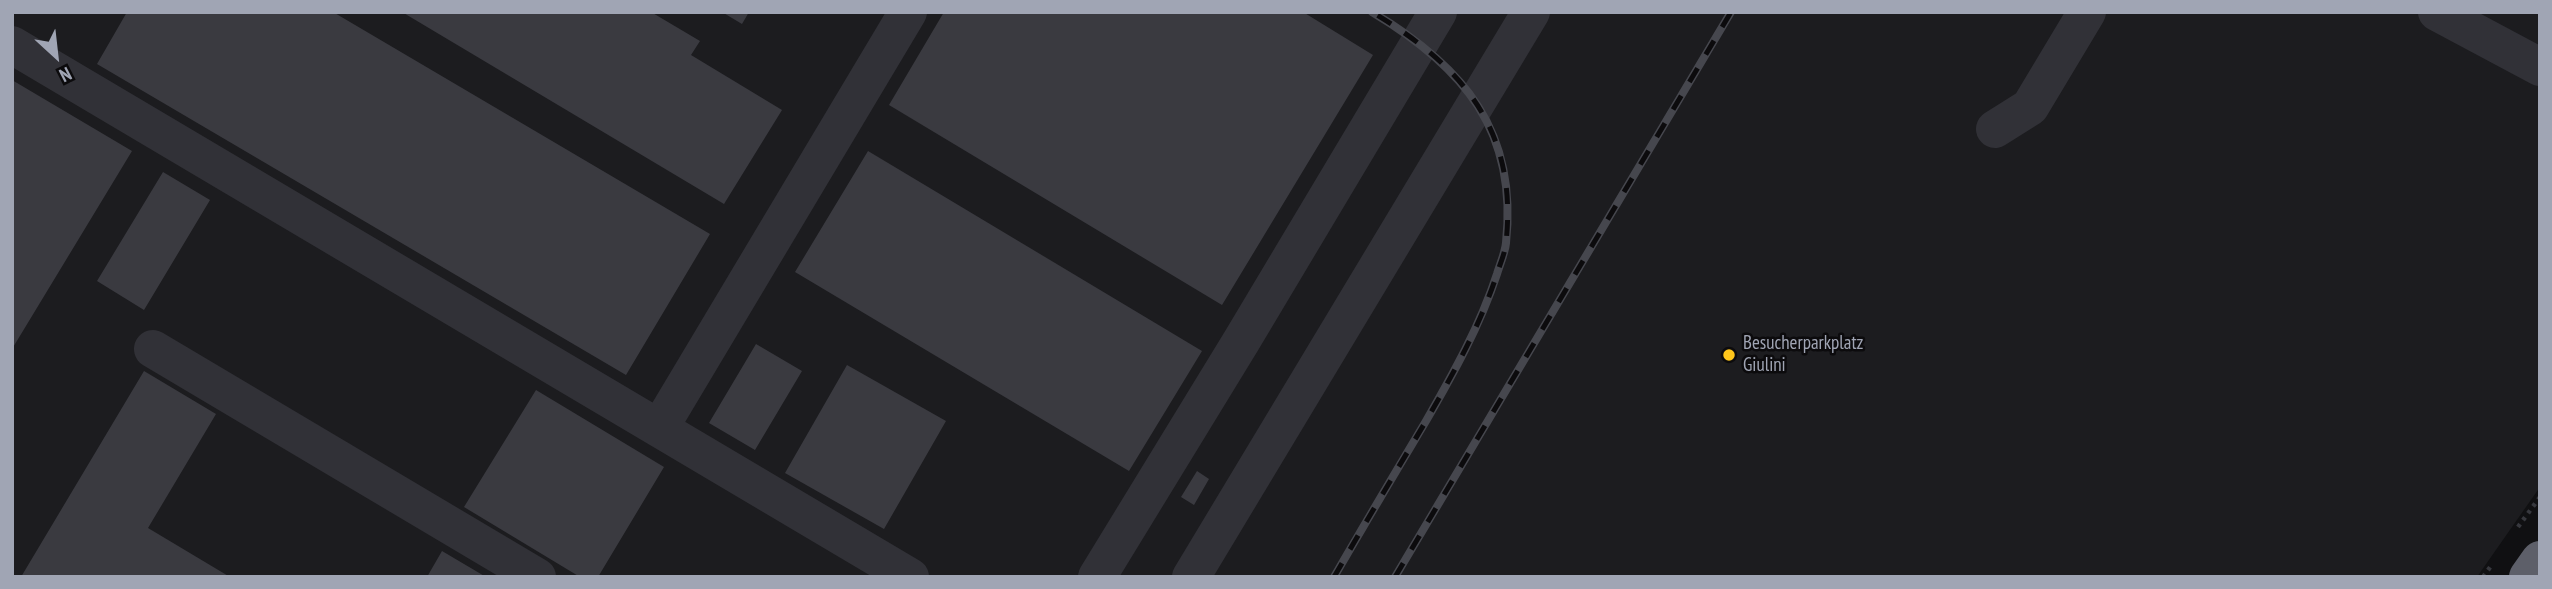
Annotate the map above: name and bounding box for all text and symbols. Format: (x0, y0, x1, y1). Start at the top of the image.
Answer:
north arrow (21, 21, 91, 91)
text: N (56, 62, 76, 88)
place label: Besucherparkplatz Giulini (1743, 333, 1863, 377)
marker: Besucherparkplatz Giulini (1721, 347, 1737, 363)

